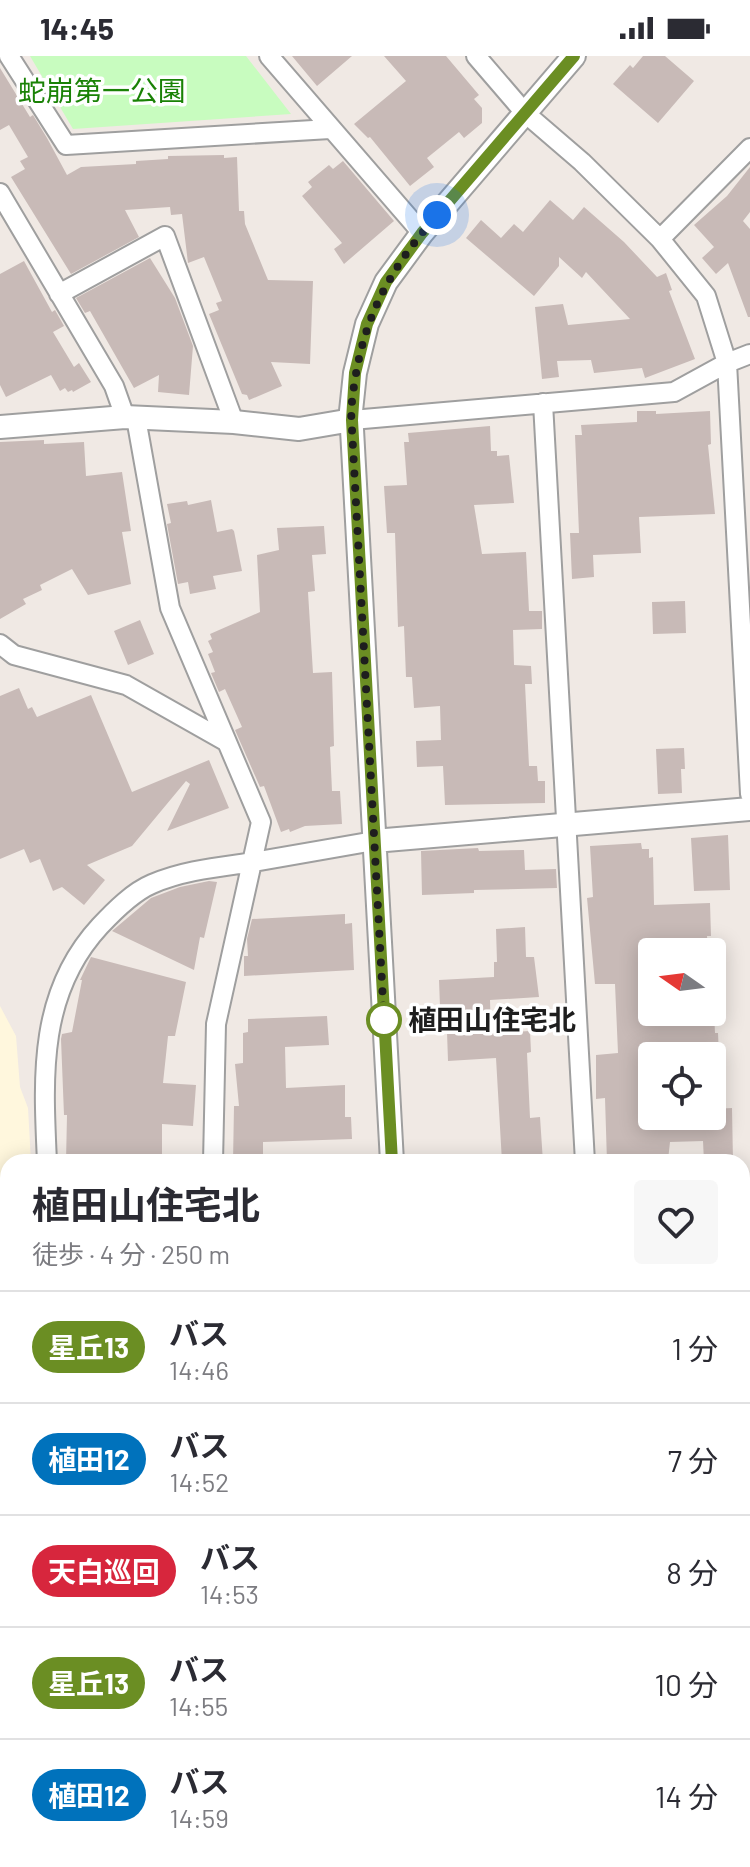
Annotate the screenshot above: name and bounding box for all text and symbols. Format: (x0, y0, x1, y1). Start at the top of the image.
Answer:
text: 14:45 (40, 10, 114, 46)
park label: 蛇崩第一公園 (18, 73, 186, 107)
your location (417, 195, 457, 235)
north arrow (638, 938, 726, 1026)
map controls (638, 938, 726, 1130)
place label: 植田山住宅北 (408, 1002, 576, 1036)
marker: 植田山住宅北 (367, 1003, 401, 1037)
button: locate (638, 1042, 726, 1130)
button: heart (634, 1180, 718, 1264)
text: 植田山住宅北 (32, 1181, 260, 1227)
text: 徒歩 · 4 分 · 250 m (32, 1238, 230, 1269)
text: バス (169, 1315, 229, 1351)
text: 星丘13 (48, 1330, 129, 1364)
text: 1 分 (672, 1330, 718, 1366)
text: 14:46 (169, 1354, 229, 1385)
text: バス (170, 1427, 230, 1463)
text: 植田12 (48, 1442, 130, 1476)
text: 7 分 (668, 1442, 718, 1478)
text: 14:52 (170, 1466, 229, 1497)
text: バス (200, 1539, 260, 1575)
text: 天白巡回 (48, 1554, 160, 1588)
text: 8 分 (666, 1554, 718, 1590)
text: 14:53 (200, 1578, 259, 1609)
text: バス (169, 1651, 229, 1687)
text: 星丘13 (48, 1666, 129, 1700)
text: 10 分 (655, 1666, 718, 1702)
text: 14:55 (169, 1690, 228, 1721)
text: バス (170, 1763, 230, 1799)
text: 植田12 (48, 1778, 130, 1812)
text: 14 分 (655, 1778, 718, 1814)
text: 14:59 (170, 1802, 229, 1833)

